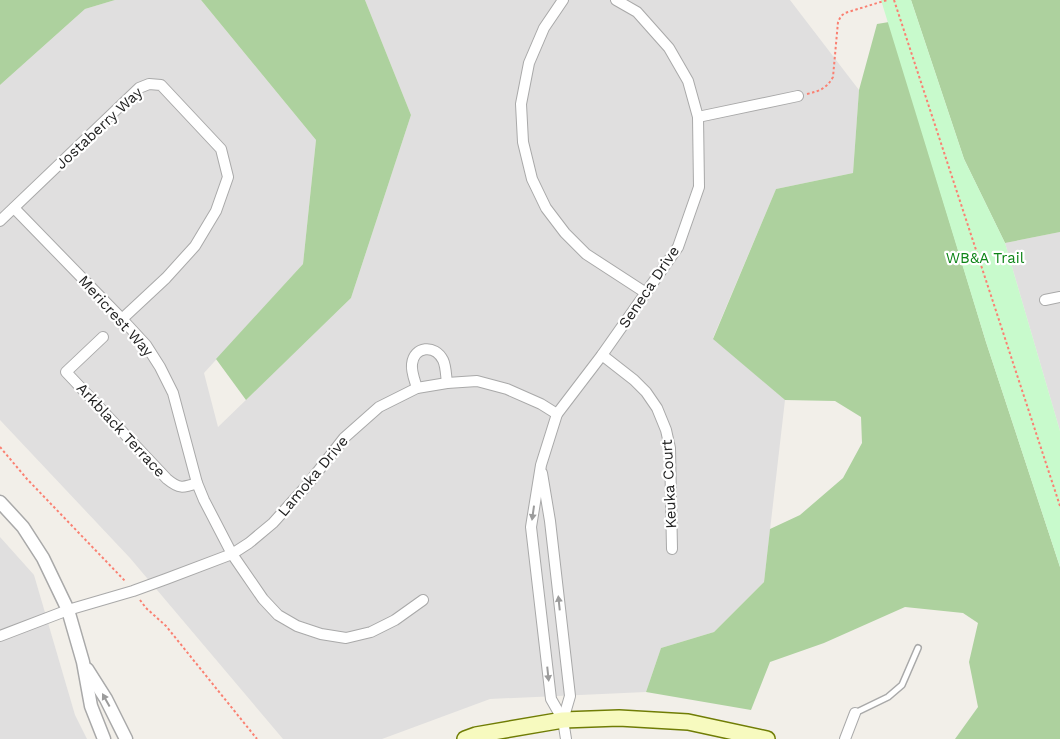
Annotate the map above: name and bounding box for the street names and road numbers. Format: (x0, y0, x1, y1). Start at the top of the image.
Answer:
street label: Jostaberry Way (52, 83, 146, 173)
street label: Seneca Drive (615, 243, 683, 331)
street label: Mericrest Way (75, 272, 157, 360)
street label: Arkblack Terrace (73, 379, 169, 481)
street label: Lamoka Drive (274, 432, 352, 520)
street label: Keuka Court (658, 438, 680, 529)

